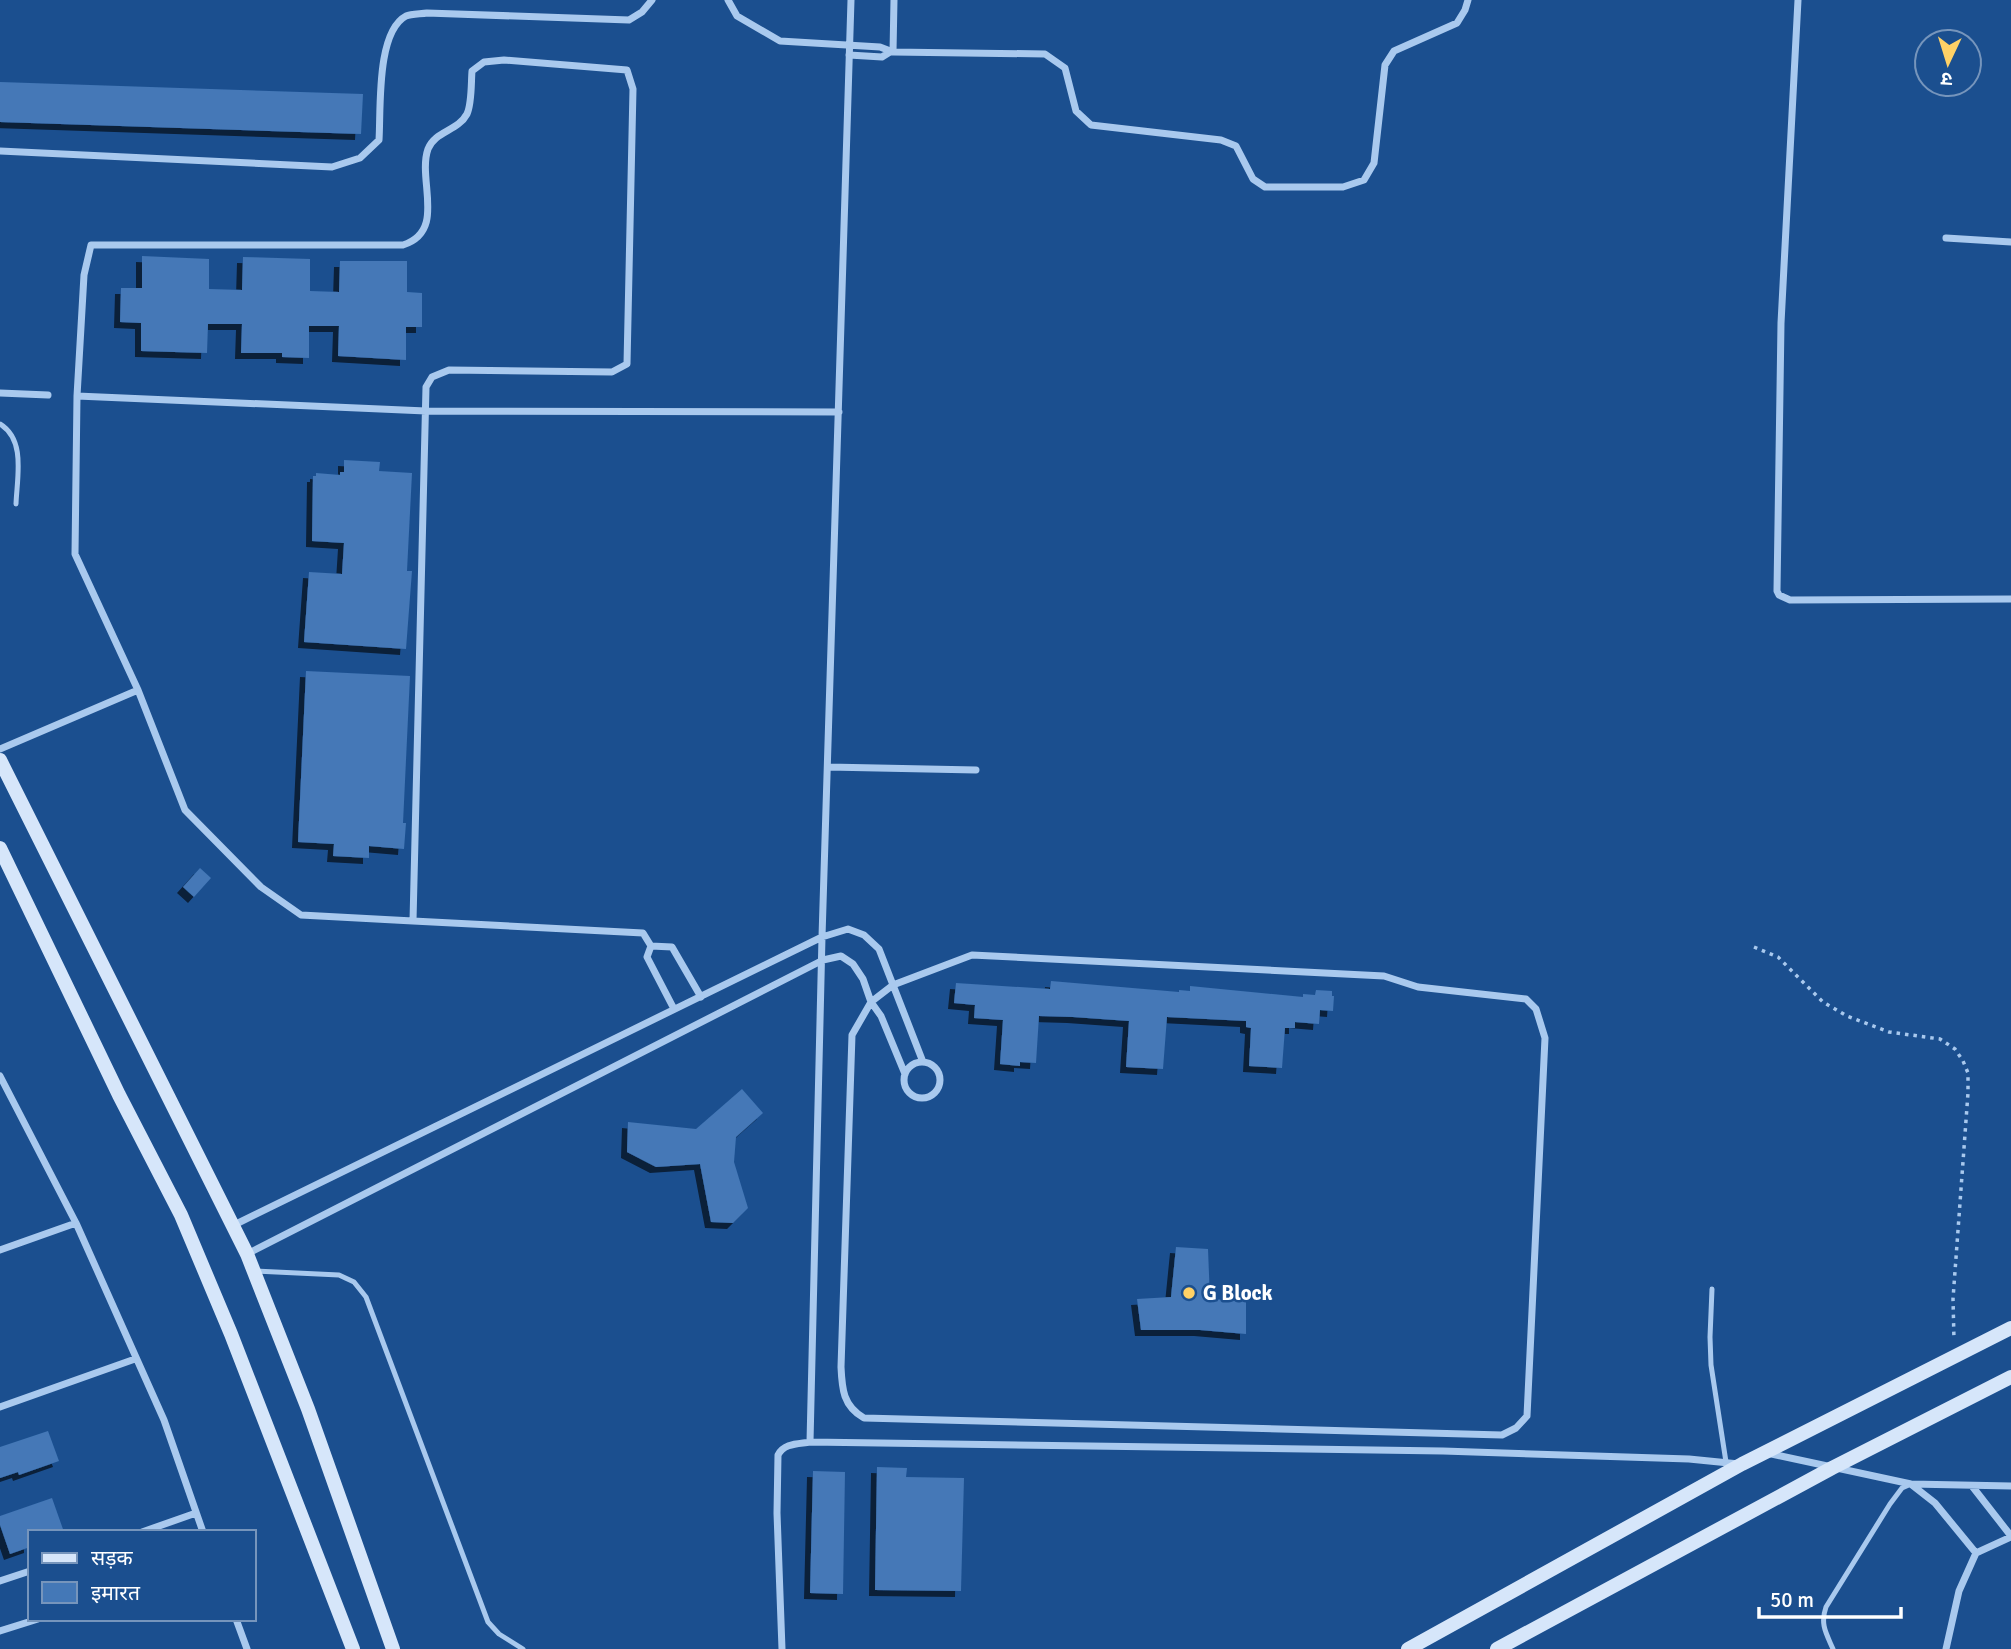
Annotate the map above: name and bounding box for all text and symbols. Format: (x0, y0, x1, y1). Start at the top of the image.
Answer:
north arrow (1913, 28, 1983, 98)
text: उ (1940, 67, 1953, 91)
place label: G Block (1203, 1280, 1273, 1306)
marker: G Block (1181, 1285, 1197, 1301)
legend (28, 1530, 256, 1621)
text: सड़क (91, 1545, 133, 1571)
scale bar (1759, 1576, 1901, 1620)
text: इमारत (91, 1580, 141, 1606)
text: 50 m (1770, 1587, 1814, 1613)

